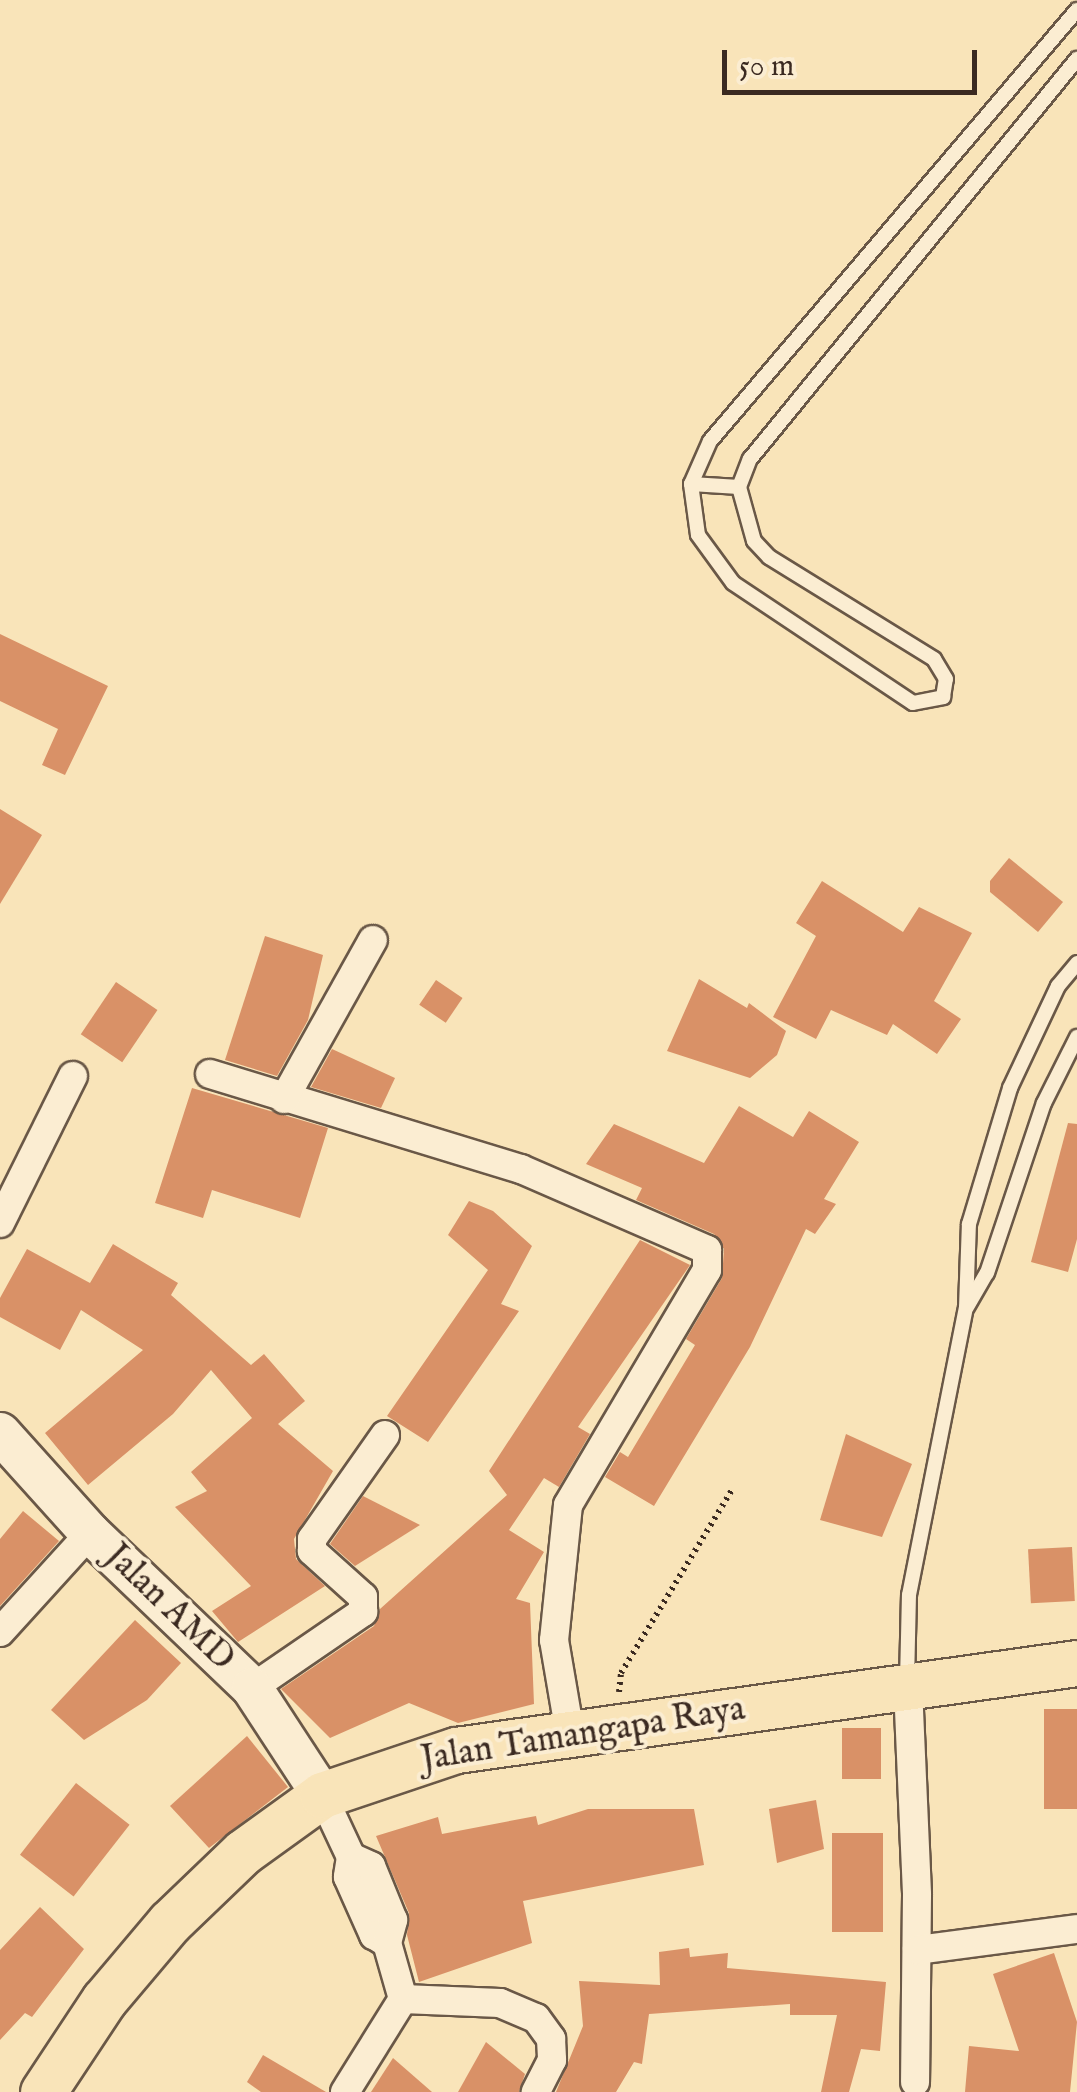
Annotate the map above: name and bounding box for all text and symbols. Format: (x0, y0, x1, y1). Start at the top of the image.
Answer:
scale bar (727, 30, 982, 92)
text: 50 m (739, 48, 794, 86)
street label: Jalan AMD (95, 1536, 243, 1680)
street label: Jalan Tamangapa Raya (418, 1689, 748, 1781)

